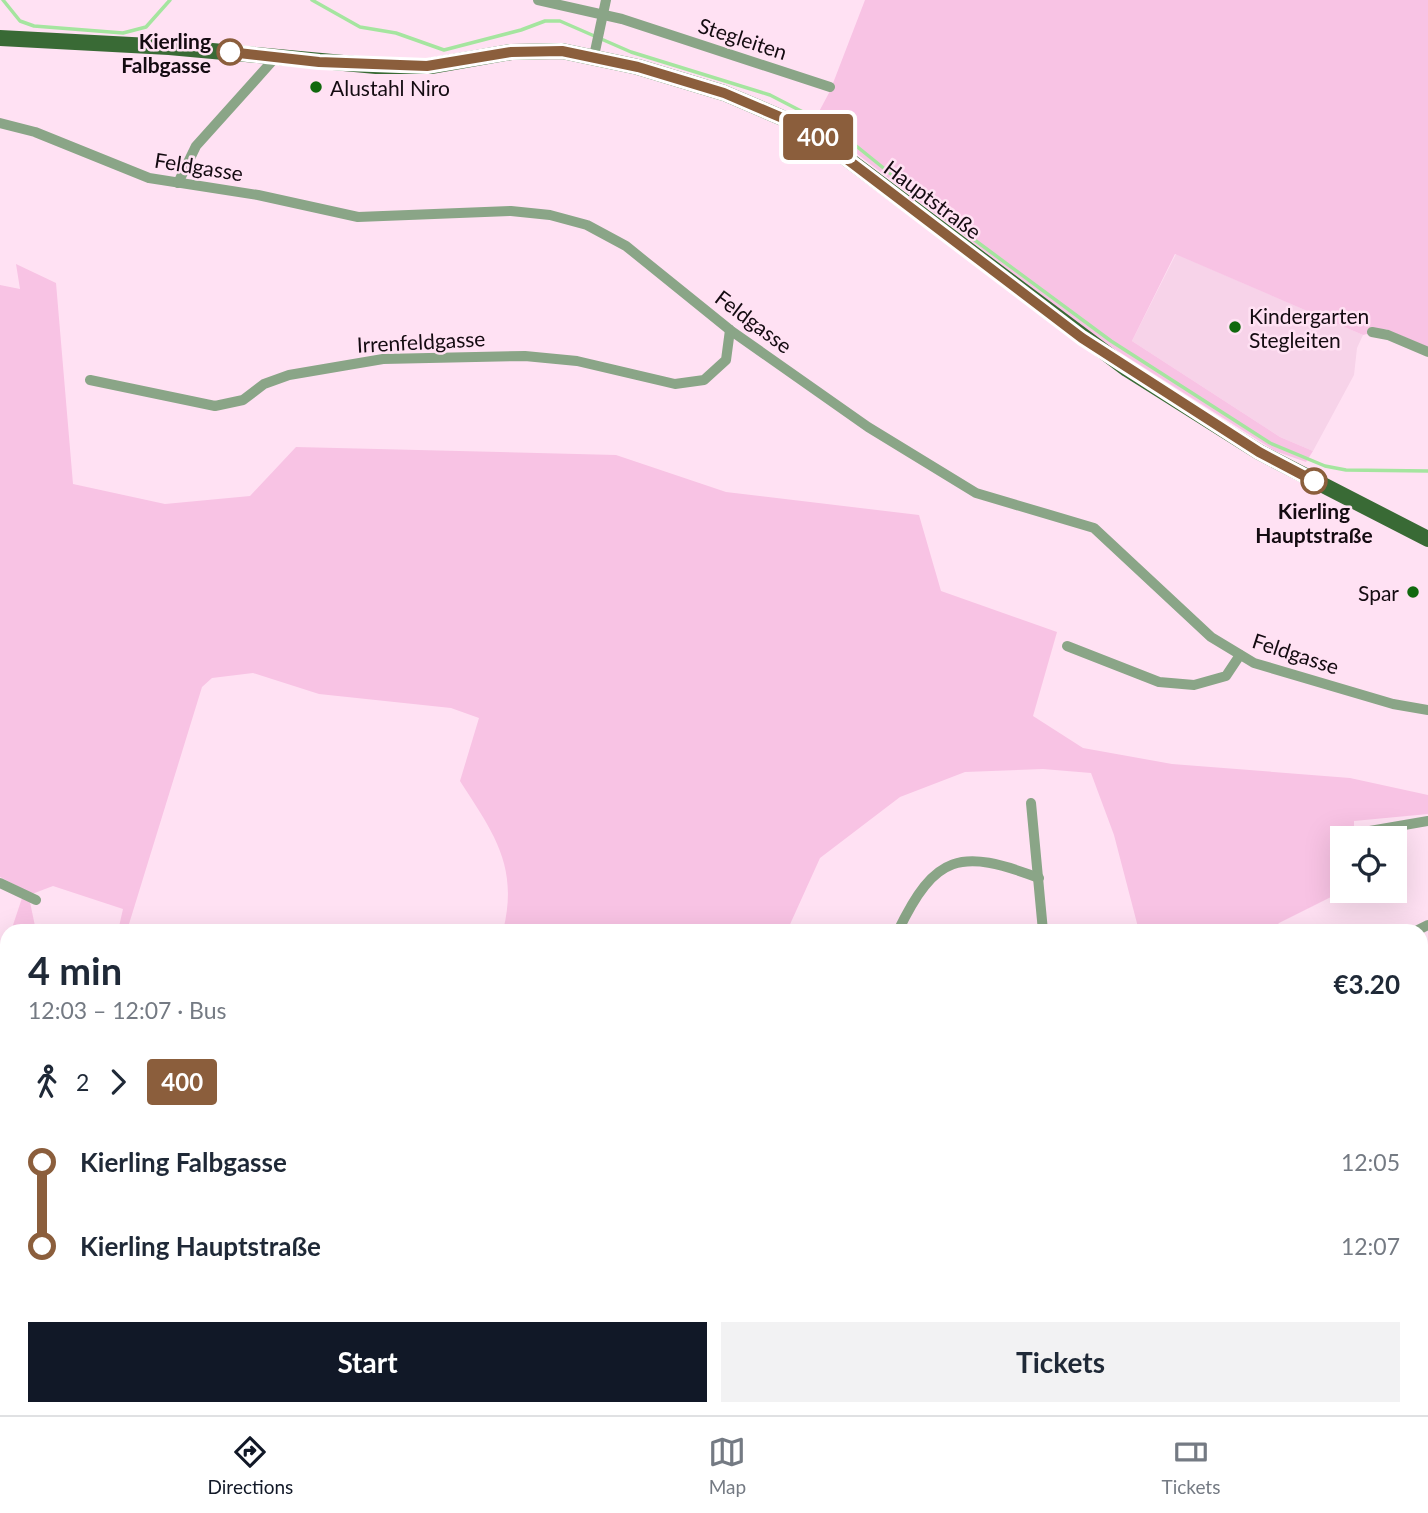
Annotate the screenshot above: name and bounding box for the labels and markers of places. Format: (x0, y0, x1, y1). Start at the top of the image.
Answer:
place label: Kierling Falbgasse (121, 28, 211, 77)
marker: Kierling Falbgasse (217, 39, 243, 65)
place label: Alustahl Niro (330, 75, 450, 100)
marker: Alustahl Niro (308, 79, 324, 95)
place label: Kindergarten Stegleiten (1249, 303, 1369, 352)
marker: Kindergarten Stegleiten (1227, 319, 1243, 335)
marker: Kierling Hauptstraße (1301, 468, 1327, 494)
place label: Kierling Hauptstraße (1255, 498, 1373, 547)
place label: Spar (1358, 580, 1399, 605)
marker: Spar (1405, 584, 1421, 600)

